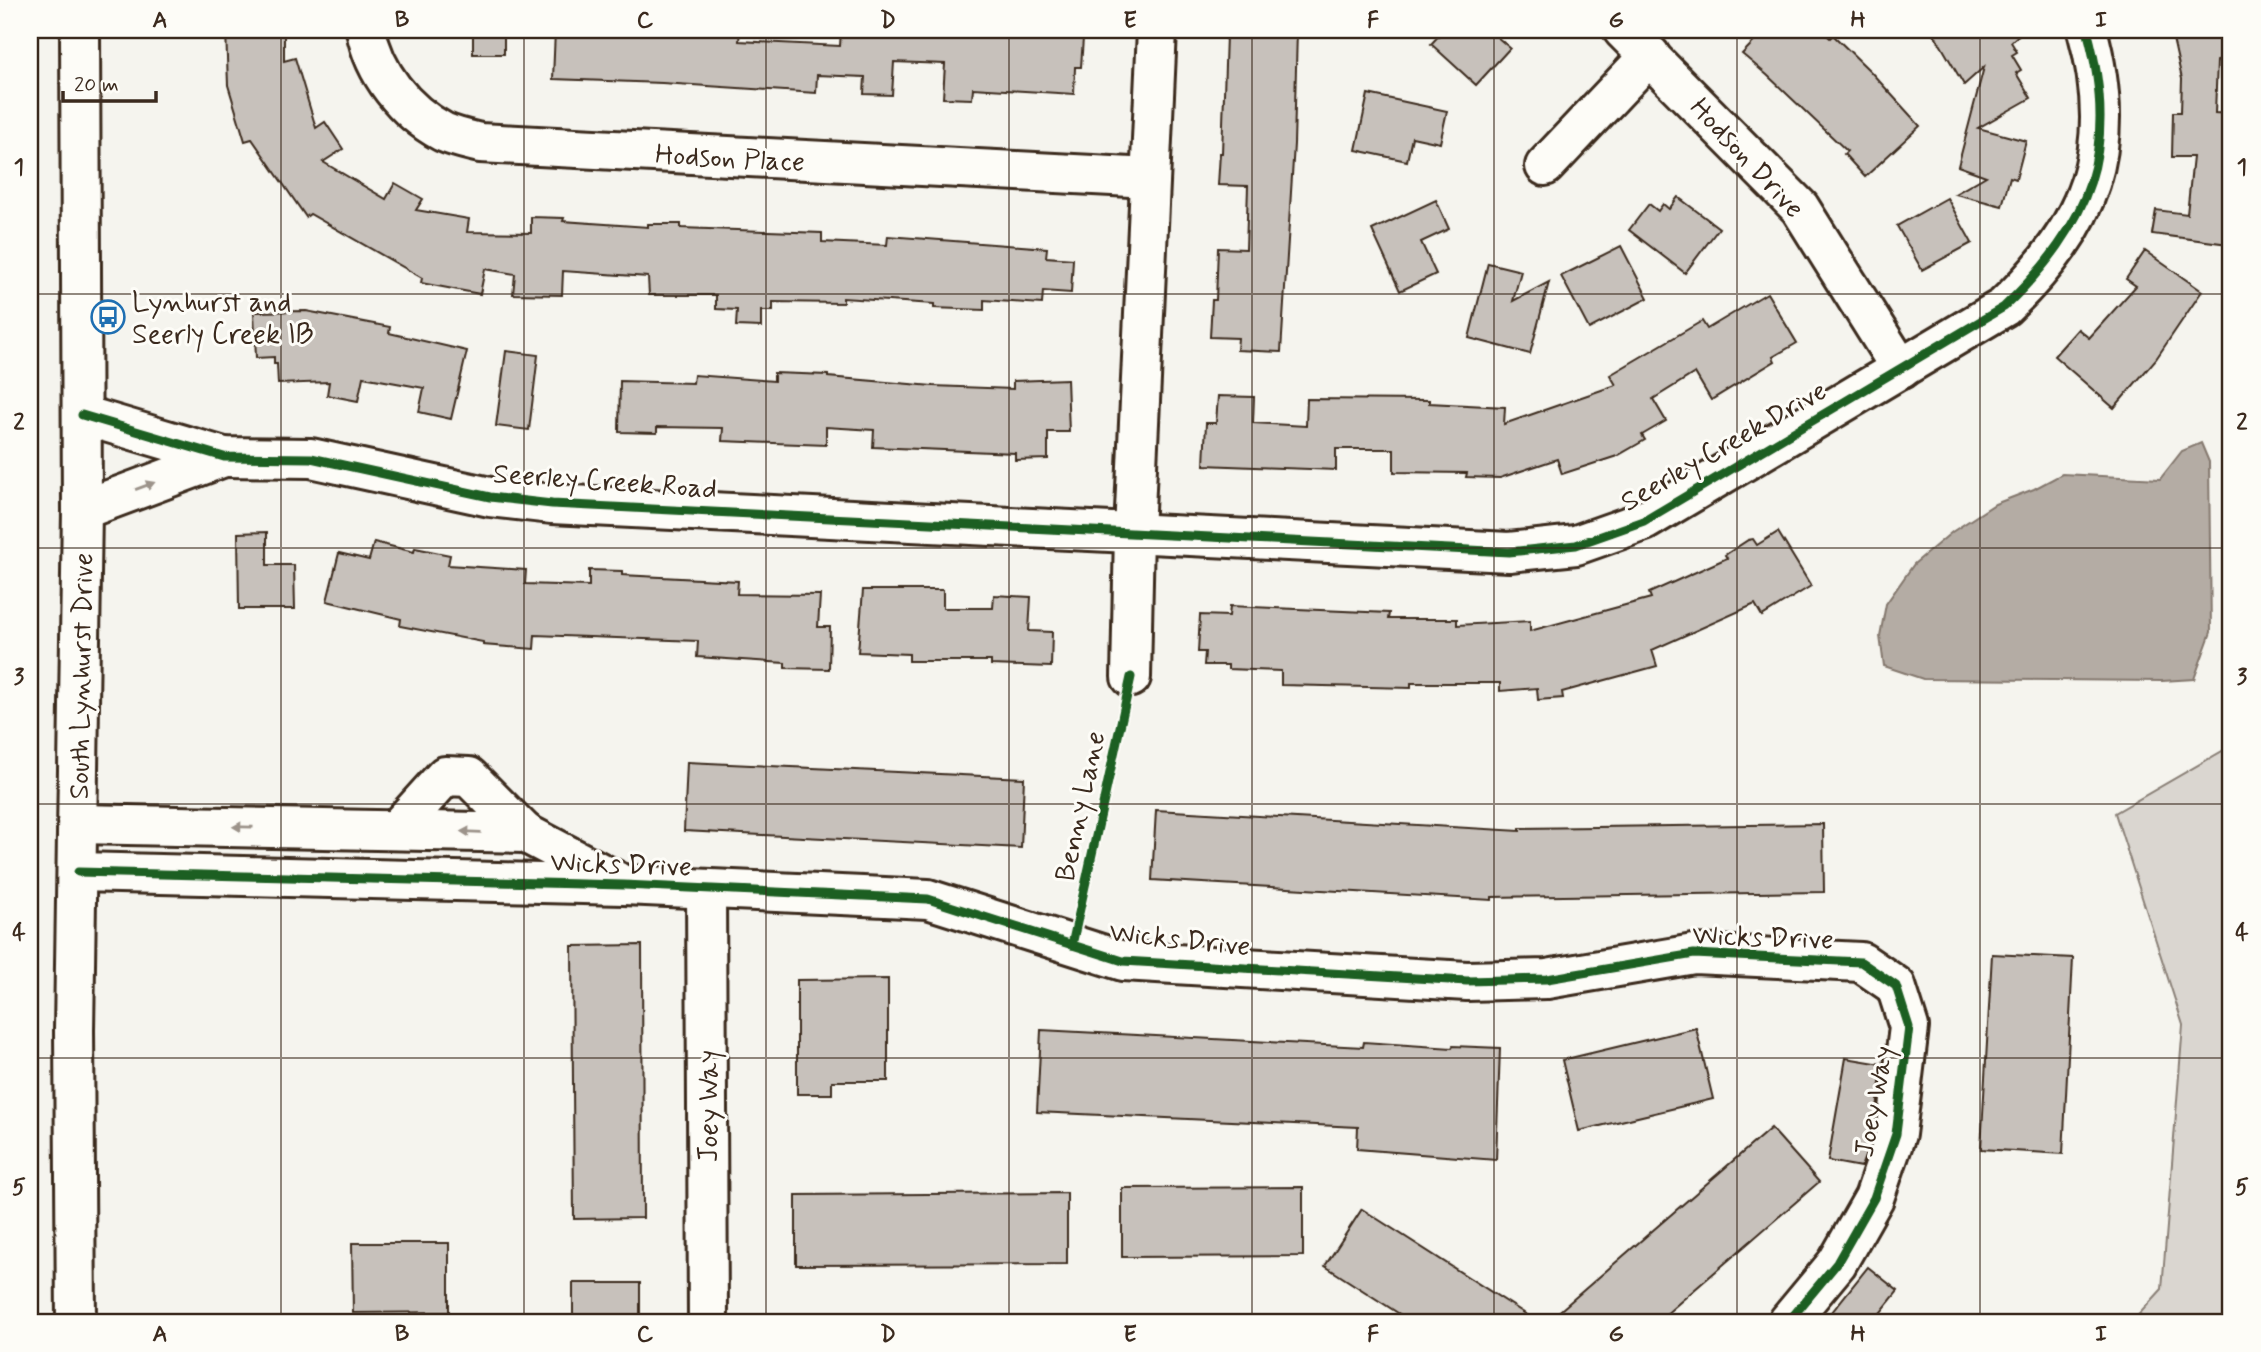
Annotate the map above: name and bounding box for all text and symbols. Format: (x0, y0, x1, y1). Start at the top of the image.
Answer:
text: A (152, 6, 168, 36)
text: B (395, 6, 410, 36)
text: C (637, 6, 654, 36)
text: D (880, 6, 896, 36)
text: E (1123, 6, 1137, 36)
text: F (1367, 6, 1379, 36)
text: G (1608, 6, 1624, 36)
text: H (1850, 6, 1866, 36)
text: I (2095, 6, 2107, 36)
scale bar (63, 60, 156, 104)
text: 20 m (74, 71, 119, 99)
street label: Hodson Drive (1681, 90, 1812, 227)
street label: Hodson Place (654, 137, 806, 182)
text: 1 (14, 153, 24, 183)
text: 1 (2237, 153, 2247, 183)
place label: Lynhurst and Seerly Creek IB (132, 285, 313, 354)
bus stop icon: Lynhurst and Seerly Creek IB (89, 298, 127, 336)
street label: Seerley Creek Drive (1615, 373, 1834, 521)
text: 2 (13, 408, 25, 438)
text: 2 (2236, 408, 2248, 438)
street label: Seerley Creek Road (492, 456, 718, 509)
one-way arrow (135, 480, 156, 491)
street label: South Lynhurst Drive (62, 552, 103, 800)
text: 3 (14, 663, 25, 693)
text: 3 (2237, 663, 2248, 693)
street label: Benny Lane (1047, 728, 1115, 885)
one-way arrow (232, 821, 254, 833)
one-way arrow (460, 826, 482, 837)
street label: Wicks Drive (550, 845, 692, 886)
street label: Wicks Drive (1107, 915, 1252, 966)
text: 4 (12, 918, 26, 948)
street label: Wicks Drive (1692, 918, 1834, 959)
text: 4 (2235, 918, 2249, 948)
street label: Joey Way (1847, 1043, 1904, 1160)
street label: Joey Way (691, 1050, 728, 1162)
text: 5 (12, 1173, 26, 1203)
text: 5 (2235, 1173, 2249, 1203)
text: A (152, 1320, 168, 1350)
text: B (395, 1320, 410, 1350)
text: C (637, 1320, 654, 1350)
text: D (880, 1320, 896, 1350)
text: E (1123, 1320, 1137, 1350)
text: F (1367, 1320, 1379, 1350)
text: G (1608, 1320, 1624, 1350)
text: H (1850, 1320, 1866, 1350)
text: I (2095, 1320, 2107, 1350)

